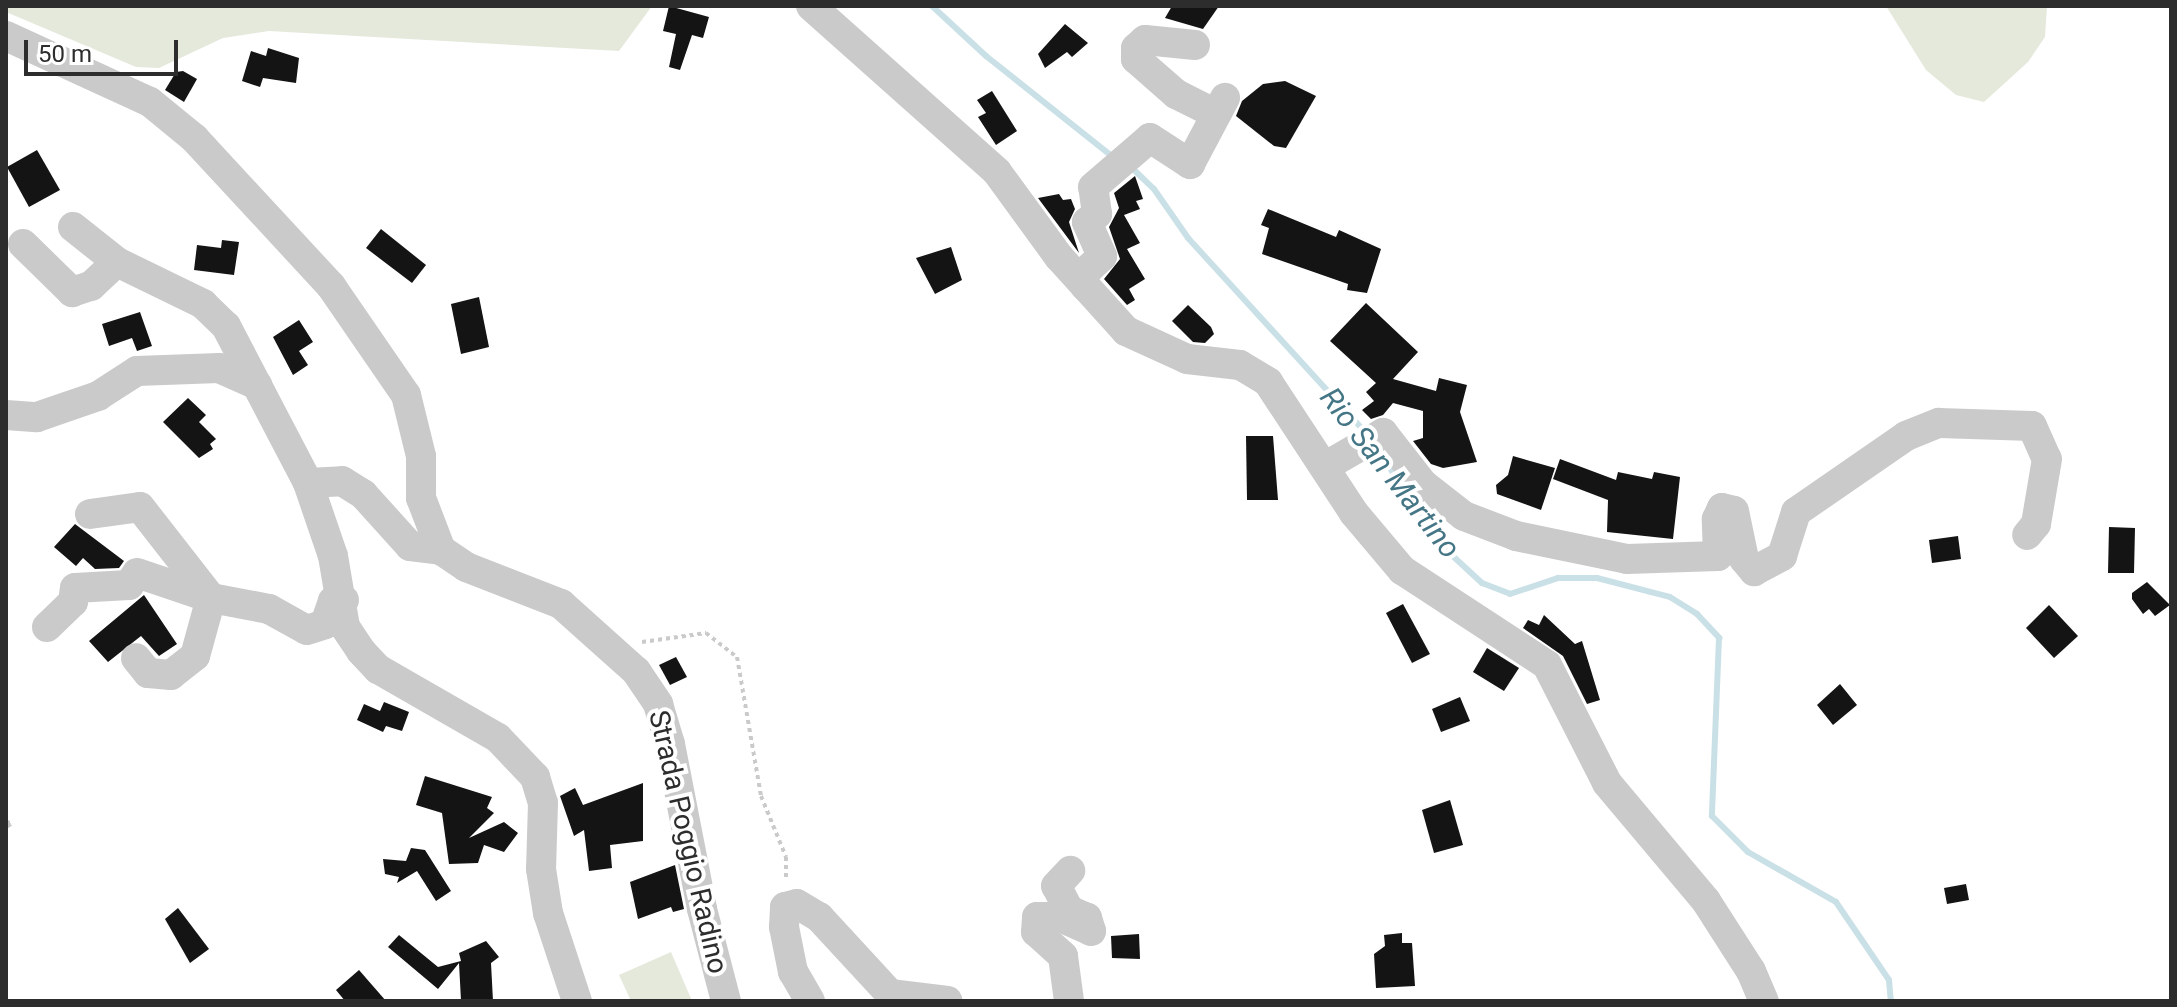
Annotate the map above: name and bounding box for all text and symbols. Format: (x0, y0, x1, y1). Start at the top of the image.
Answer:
scale bar (28, 24, 182, 74)
text: 50 m (38, 40, 92, 68)
water label: Rio San Martino (1312, 381, 1468, 565)
street label: Strada Poggio Radino (641, 707, 735, 977)

